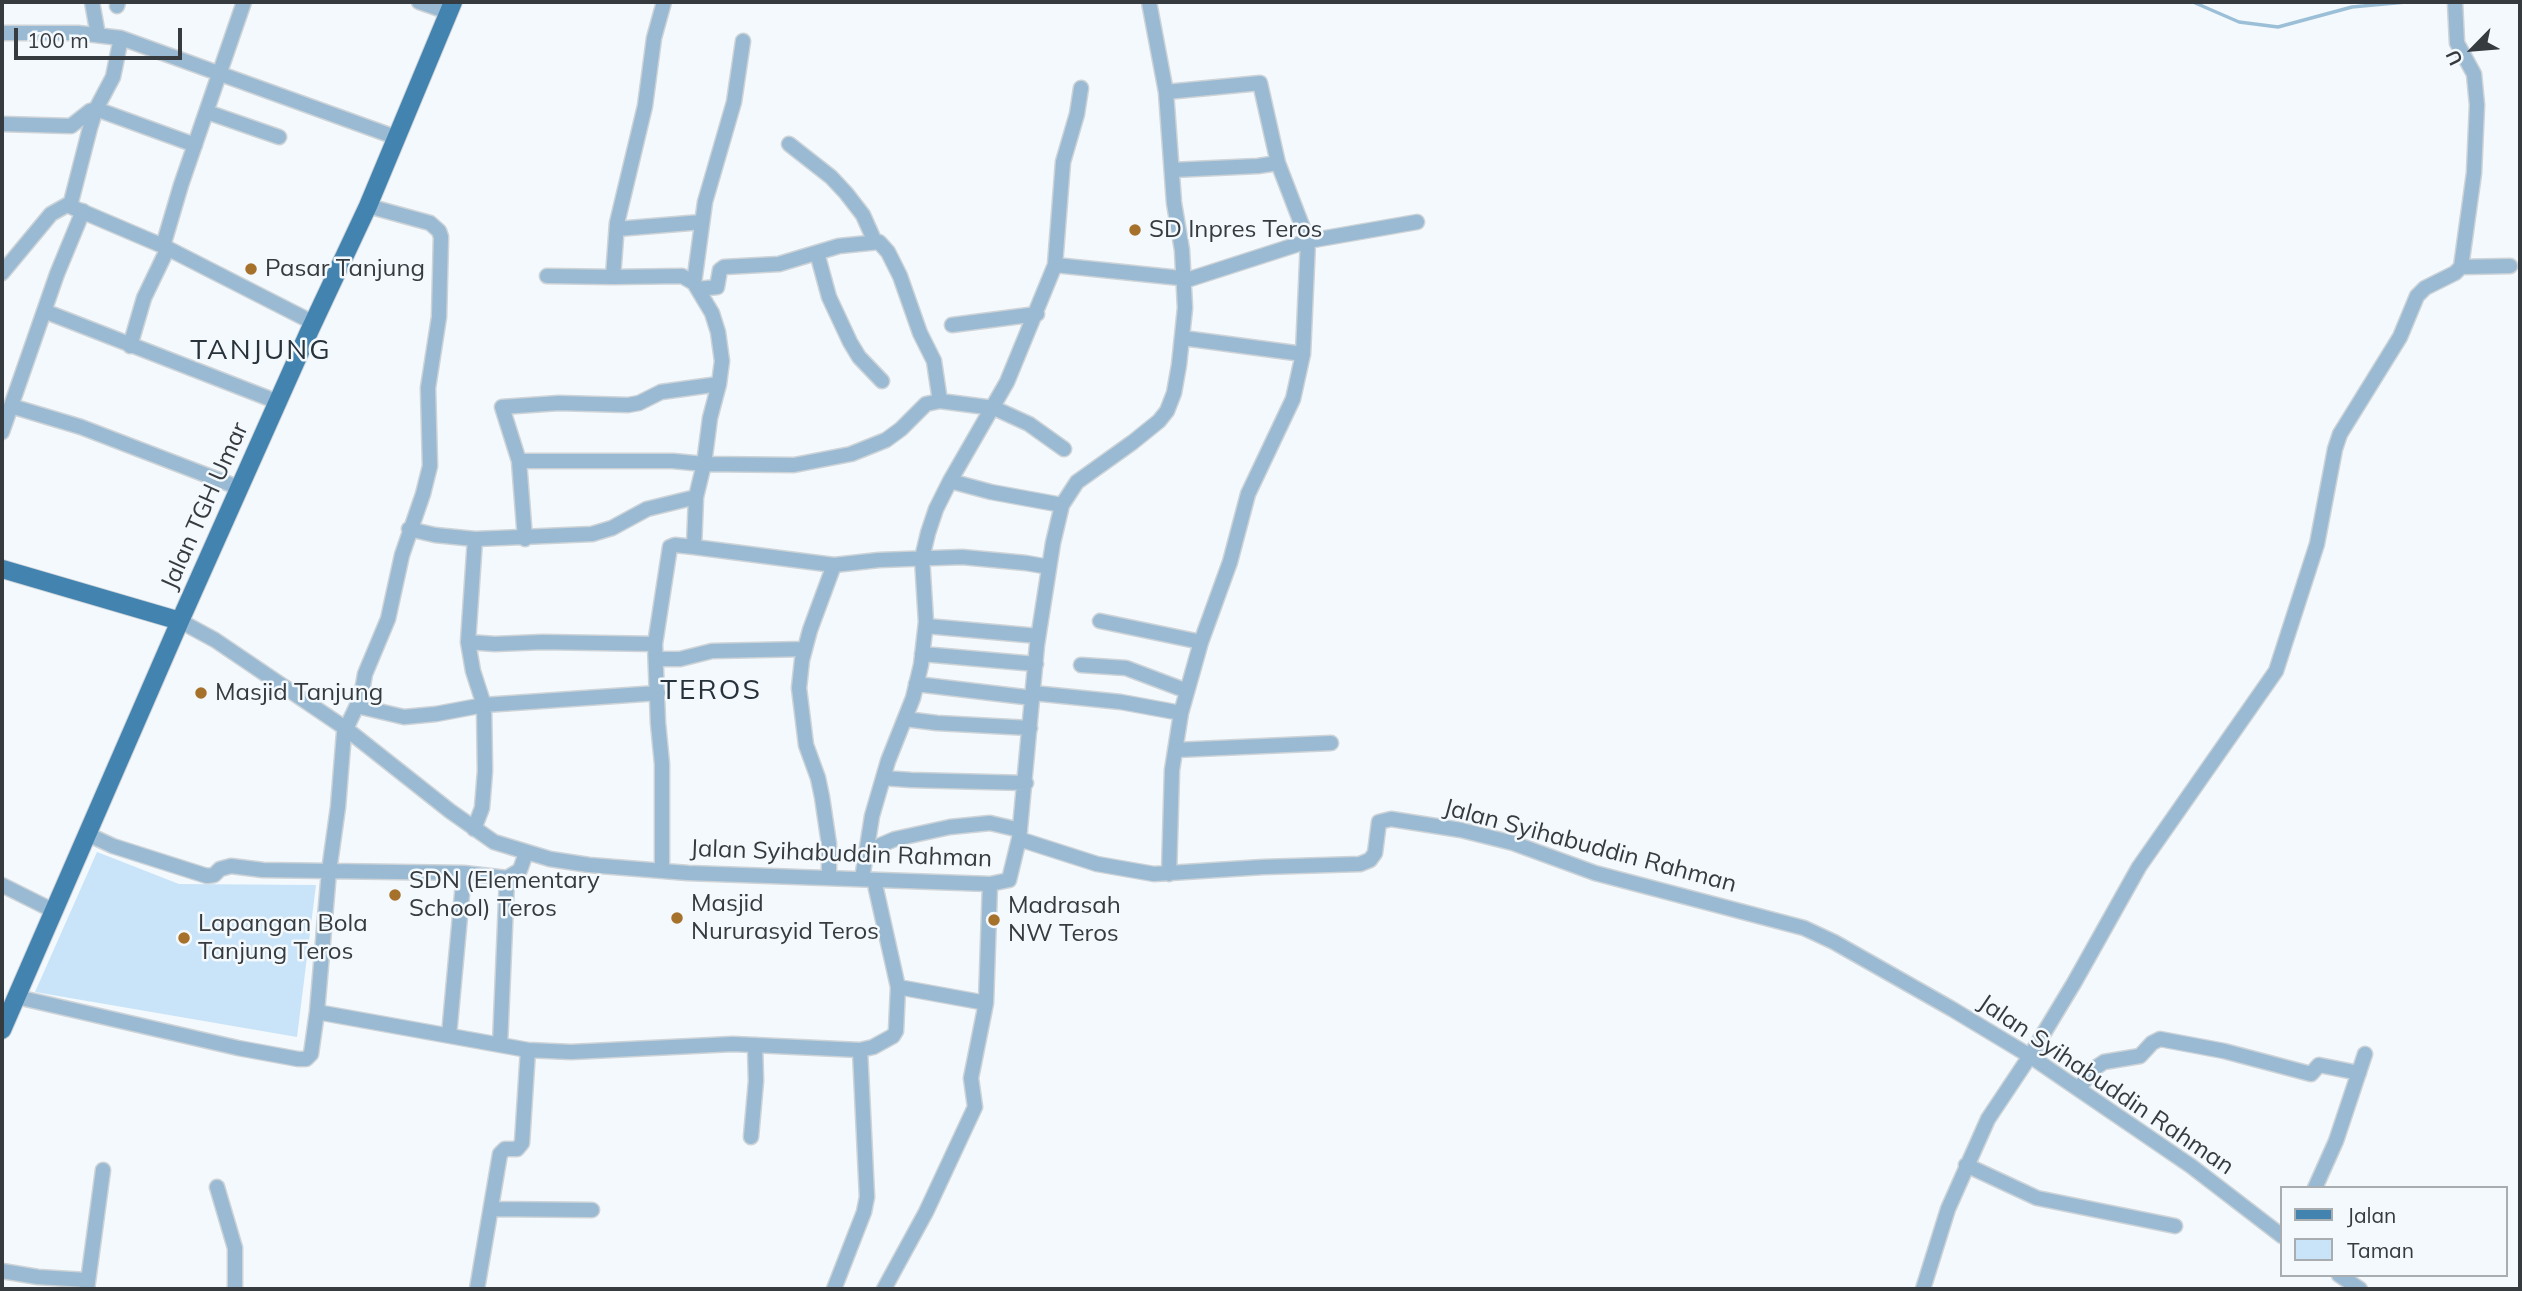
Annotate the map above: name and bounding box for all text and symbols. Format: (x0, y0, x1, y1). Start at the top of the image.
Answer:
scale bar (18, 14, 186, 58)
north arrow (2438, 14, 2508, 84)
text: 100 m (27, 27, 89, 53)
text: U (2440, 46, 2468, 69)
place label: SD Inpres Teros (1149, 216, 1322, 244)
marker: SD Inpres Teros (1127, 222, 1143, 238)
place label: Pasar Tanjung (265, 255, 425, 283)
marker: Pasar Tanjung (243, 261, 259, 277)
district label: TANJUNG (191, 334, 331, 368)
street label: Jalan TGH Umar (155, 418, 255, 594)
district label: TEROS (661, 674, 761, 708)
place label: Masjid Tanjung (215, 679, 383, 707)
marker: Masjid Tanjung (193, 685, 209, 701)
street label: Jalan Syihabuddin Rahman (1440, 793, 1740, 899)
street label: Jalan Syihabuddin Rahman (690, 834, 992, 874)
place label: SDN (Elementary School) Teros (409, 867, 600, 923)
marker: SDN (Elementary School) Teros (387, 887, 403, 903)
place label: Masjid Nururasyid Teros (691, 890, 879, 946)
place label: Madrasah NW Teros (1008, 892, 1121, 948)
place label: Lapangan Bola Tanjung Teros (198, 910, 368, 966)
marker: Masjid Nururasyid Teros (669, 910, 685, 926)
marker: Madrasah NW Teros (986, 912, 1002, 928)
marker: Lapangan Bola Tanjung Teros (176, 930, 192, 946)
street label: Jalan Syihabuddin Rahman (1973, 989, 2239, 1181)
legend (2280, 1186, 2508, 1277)
text: Jalan (2347, 1202, 2396, 1228)
text: Taman (2347, 1237, 2414, 1263)

